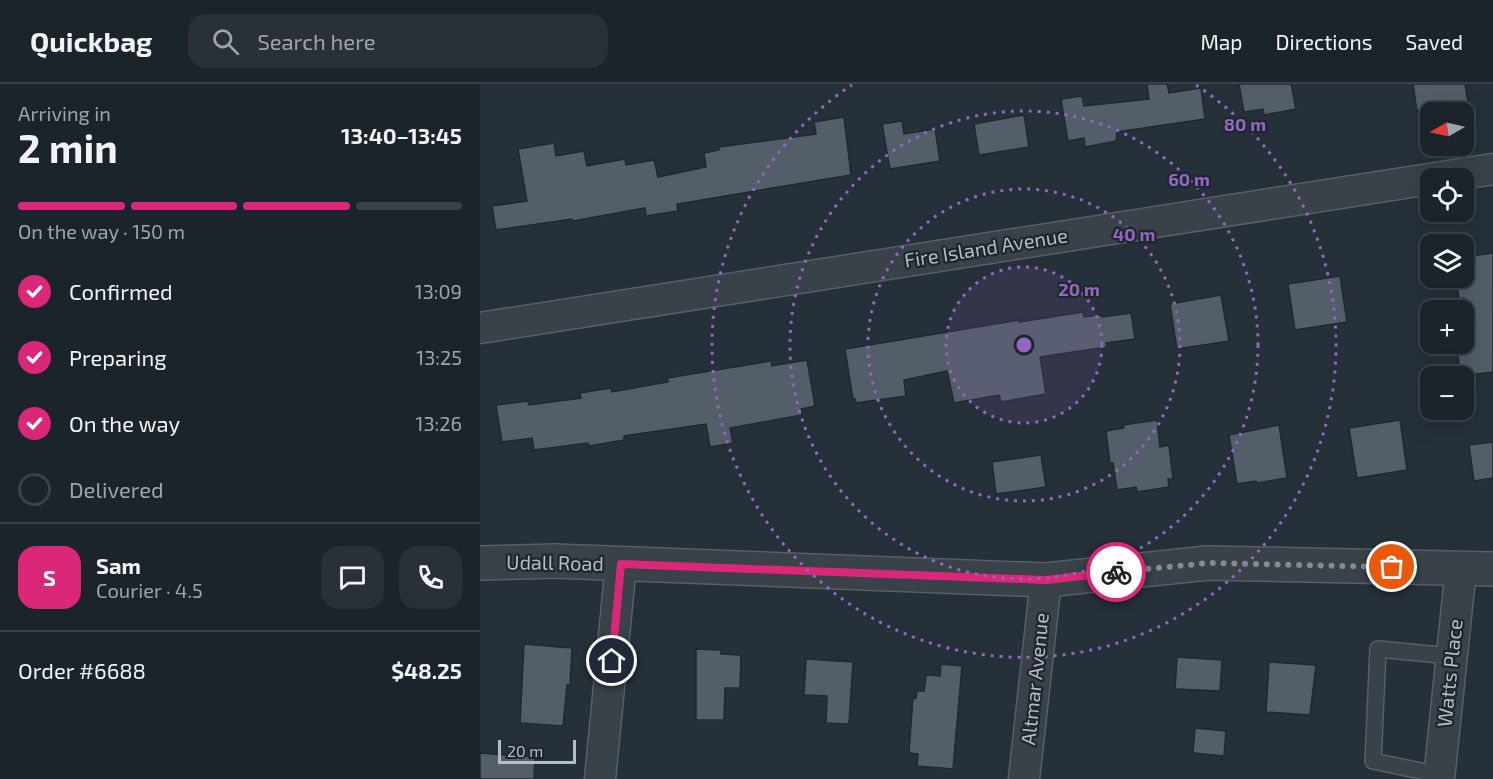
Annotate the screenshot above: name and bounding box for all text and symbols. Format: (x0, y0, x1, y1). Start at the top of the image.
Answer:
search box (188, 14, 608, 68)
text: Quickbag (30, 24, 152, 58)
icon: search (209, 25, 242, 58)
text: Search here (257, 28, 376, 54)
text: Map (1200, 29, 1243, 54)
text: Directions (1276, 29, 1372, 54)
text: Saved (1405, 29, 1463, 54)
text: Arriving in (18, 101, 111, 125)
north arrow (1420, 102, 1474, 156)
map controls (1420, 102, 1474, 420)
text: 80 m (1224, 113, 1266, 135)
text: 13:40–13:45 (341, 122, 462, 148)
text: 2 min (18, 124, 118, 171)
text: 60 m (1168, 168, 1210, 190)
button: locate (1420, 168, 1474, 222)
text: On the way · 150 m (18, 219, 185, 243)
street label: Fire Island Avenue (902, 222, 1069, 272)
text: 40 m (1113, 223, 1155, 245)
button: layers (1420, 234, 1474, 288)
icon: check (18, 275, 51, 308)
text: Confirmed (69, 278, 173, 304)
text: 20 m (1058, 278, 1100, 300)
text: 13:09 (415, 279, 462, 303)
button: + (1420, 300, 1474, 354)
centre of rings (1014, 335, 1034, 355)
icon: check (18, 341, 51, 374)
text: Preparing (69, 344, 167, 370)
text: 13:25 (416, 345, 462, 369)
button: − (1420, 366, 1474, 420)
icon: check (18, 407, 51, 440)
text: On the way (69, 410, 180, 436)
text: 13:26 (416, 411, 462, 435)
text: Delivered (69, 476, 164, 502)
pin (1366, 541, 1417, 592)
courier (1086, 542, 1146, 602)
button: chat (321, 546, 384, 609)
button: phone (399, 546, 462, 609)
street label: Udall Road (506, 549, 604, 575)
icon: bag (1375, 550, 1408, 583)
text: Sam (96, 552, 141, 578)
icon: bike (1100, 556, 1133, 589)
text: S (43, 564, 56, 590)
text: Courier · 4.5 (96, 578, 203, 602)
street label: Altmar Avenue (1015, 612, 1053, 746)
street label: Watts Place (1431, 618, 1467, 728)
pin (586, 635, 637, 686)
icon: home (595, 644, 628, 677)
text: Order #6688 (18, 657, 146, 683)
text: $48.25 (391, 657, 462, 683)
scale bar (498, 737, 576, 764)
text: 20 m (507, 741, 543, 760)

